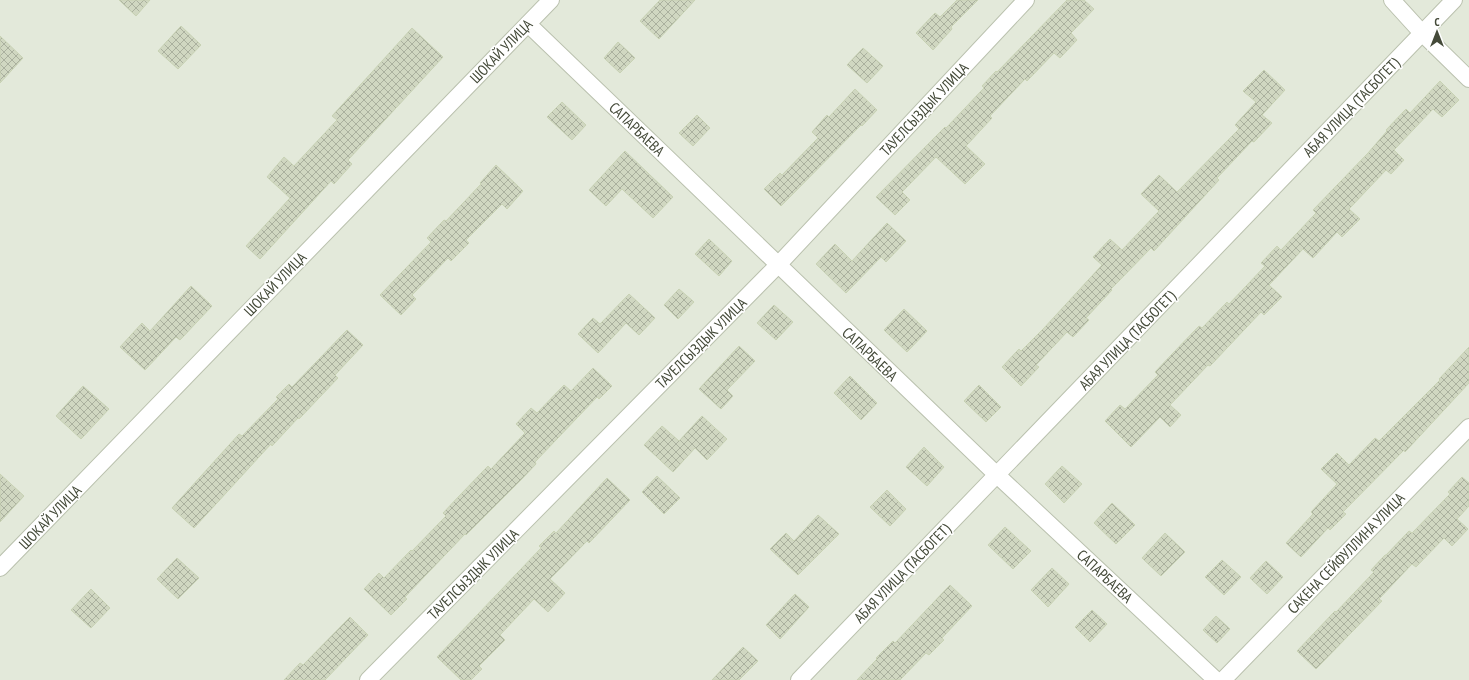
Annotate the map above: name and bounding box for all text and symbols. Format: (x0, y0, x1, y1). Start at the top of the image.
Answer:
north arrow (1417, 12, 1457, 52)
street label: ШОКАЙ УЛИЦА (466, 14, 537, 87)
text: С (1434, 15, 1440, 29)
street label: АБАЯ УЛИЦА (ТАСБОГЕТ) (1299, 53, 1404, 161)
street label: ТАУЕЛСЫЗДЫК УЛИЦА (876, 58, 973, 160)
street label: САПАРБАЕВА (605, 98, 669, 161)
street label: ШОКАЙ УЛИЦА (240, 247, 311, 320)
street label: АБАЯ УЛИЦА (ТАСБОГЕТ) (1075, 286, 1180, 394)
street label: ТАУЕЛСЫЗДЫК УЛИЦА (651, 293, 751, 393)
street label: САПАРБАЕВА (838, 323, 902, 386)
street label: ШОКАЙ УЛИЦА (15, 480, 86, 553)
street label: САКЕНА СЕЙФУЛЛИНА УЛИЦА (1283, 488, 1409, 617)
street label: АБАЯ УЛИЦА (ТАСБОГЕТ) (850, 519, 955, 627)
street label: ТАУЕЛСЫЗДЫК УЛИЦА (423, 524, 523, 624)
street label: САПАРБАЕВА (1073, 545, 1138, 607)

